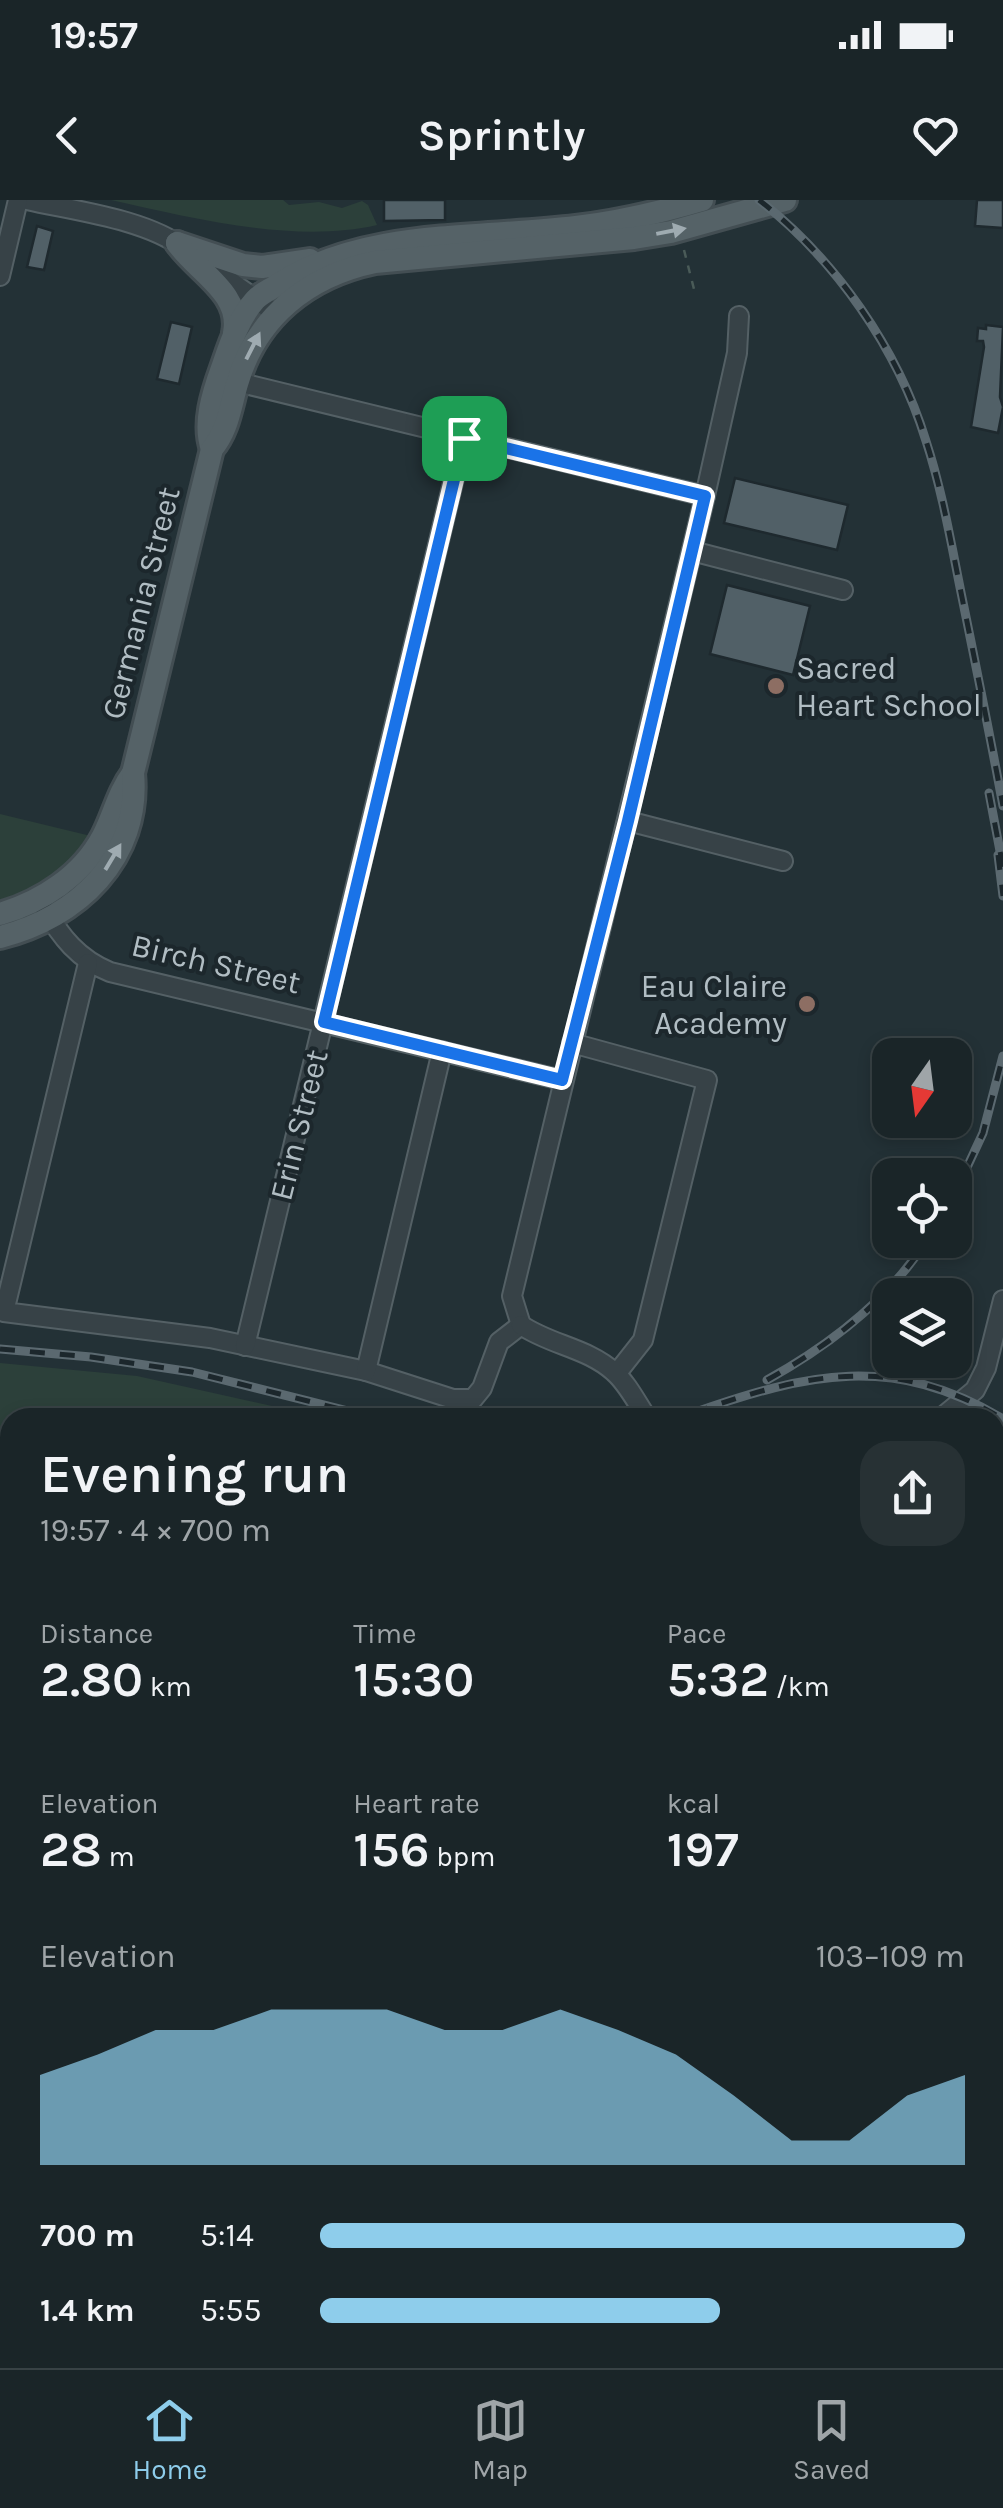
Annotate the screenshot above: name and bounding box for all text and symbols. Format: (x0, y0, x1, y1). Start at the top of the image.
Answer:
text: 19:57 (50, 13, 138, 58)
icon: back (40, 108, 95, 163)
icon: heart (908, 108, 963, 163)
text: Sprintly (418, 109, 585, 161)
one-way arrow (656, 223, 687, 239)
one-way arrow (244, 331, 261, 360)
pin (422, 396, 507, 481)
icon: arrive (437, 411, 492, 466)
street label: Germania Street (94, 483, 188, 723)
place label: Sacred Heart School (796, 650, 982, 724)
marker: Sacred Heart School (765, 675, 787, 697)
one-way arrow (103, 844, 122, 871)
street label: Birch Street (128, 927, 304, 1001)
place label: Eau Claire Academy (641, 968, 787, 1042)
marker: Eau Claire Academy (796, 993, 818, 1015)
north arrow (872, 1038, 972, 1138)
map controls (872, 1038, 972, 1378)
street label: Erin Street (262, 1046, 336, 1204)
button: locate (872, 1158, 972, 1258)
button: layers (872, 1278, 972, 1378)
button: share (860, 1441, 965, 1546)
text: Evening run (40, 1442, 349, 1506)
text: 19:57 · 4 × 700 m (40, 1512, 271, 1549)
text: Distance (40, 1617, 153, 1650)
text: Time (353, 1617, 416, 1650)
text: Pace (667, 1617, 726, 1650)
text: 2.80 (40, 1650, 143, 1709)
text: 15:30 (353, 1650, 474, 1709)
text: 5:32 (667, 1650, 769, 1709)
text: km (143, 1670, 192, 1703)
text: /km (769, 1670, 830, 1703)
text: Elevation (40, 1787, 159, 1820)
text: Heart rate (353, 1787, 480, 1820)
text: kcal (667, 1787, 720, 1820)
text: 28 (40, 1820, 102, 1879)
text: 156 (353, 1820, 430, 1879)
text: 197 (667, 1820, 739, 1879)
text: m (102, 1840, 135, 1873)
text: bpm (430, 1840, 495, 1873)
text: Elevation (40, 1938, 175, 1975)
text: 103–109 m (816, 1938, 965, 1975)
text: 700 m (40, 2217, 135, 2254)
text: 5:14 (200, 2217, 254, 2254)
text: 1.4 km (40, 2292, 135, 2329)
text: 5:55 (200, 2292, 262, 2329)
tab: Home (133, 2393, 207, 2486)
tab: Map (472, 2393, 528, 2486)
tab: Saved (793, 2393, 870, 2486)

